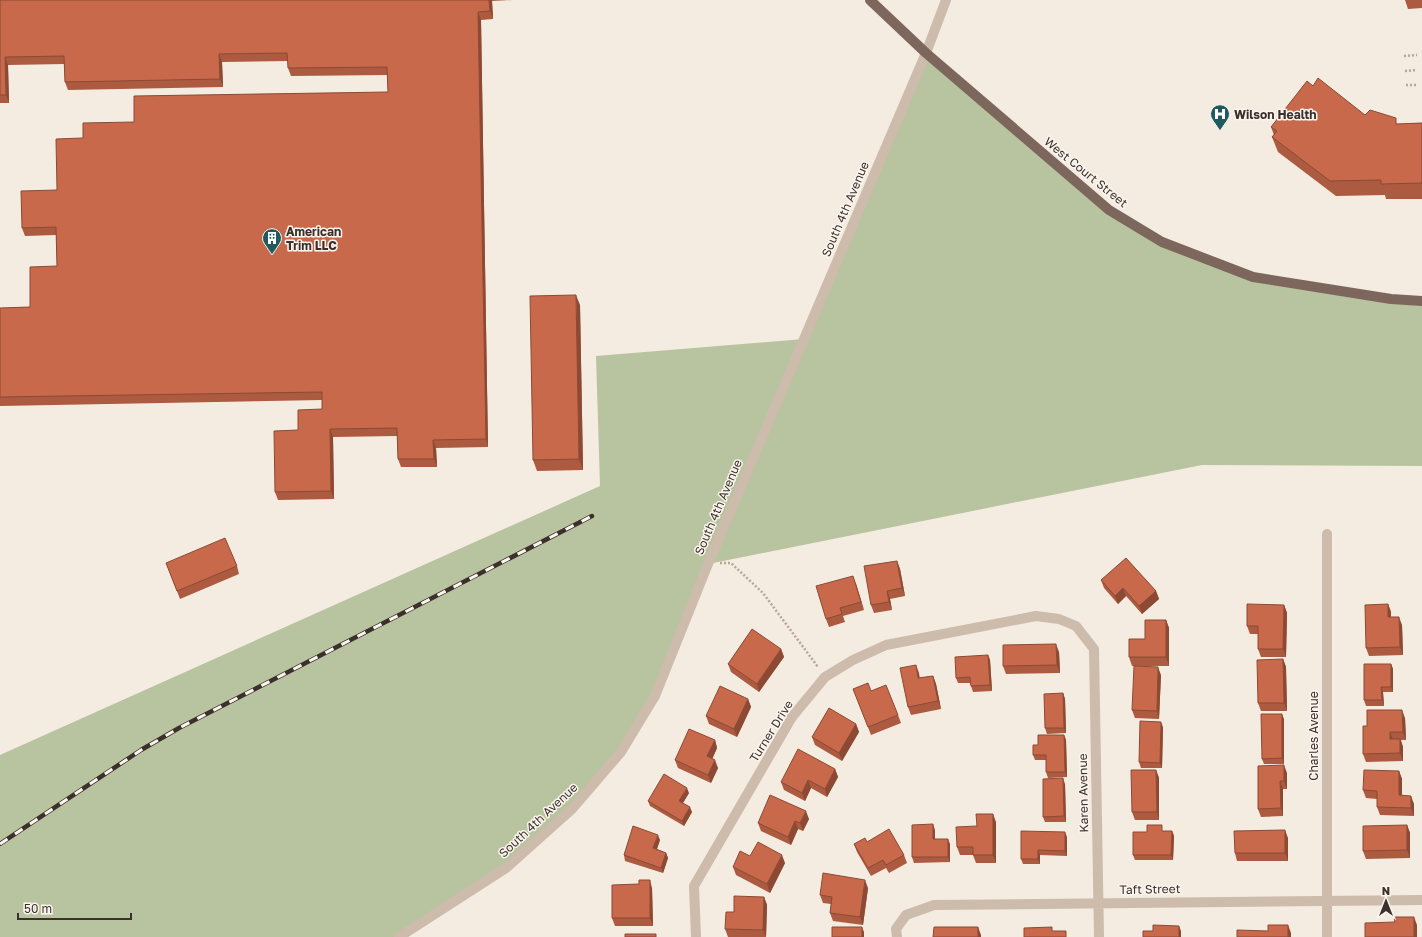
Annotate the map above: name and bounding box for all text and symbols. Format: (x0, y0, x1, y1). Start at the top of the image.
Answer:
hospital icon: Wilson Health (1209, 103, 1231, 131)
place label: Wilson Health (1234, 107, 1317, 122)
street label: West Court Street (1041, 134, 1131, 210)
street label: South 4th Avenue (818, 159, 872, 259)
place label: American Trim LLC (286, 224, 341, 253)
building icon: American Trim LLC (261, 227, 283, 255)
street label: South 4th Avenue (691, 457, 745, 557)
street label: Charles Avenue (1306, 691, 1321, 781)
street label: Turner Drive (746, 697, 796, 765)
street label: Karen Avenue (1075, 753, 1091, 833)
street label: South 4th Avenue (496, 780, 581, 860)
street label: Taft Street (1119, 881, 1181, 897)
north arrow (1366, 881, 1406, 921)
text: N (1382, 884, 1390, 897)
scale bar (18, 895, 131, 921)
text: 50 m (24, 901, 52, 916)

